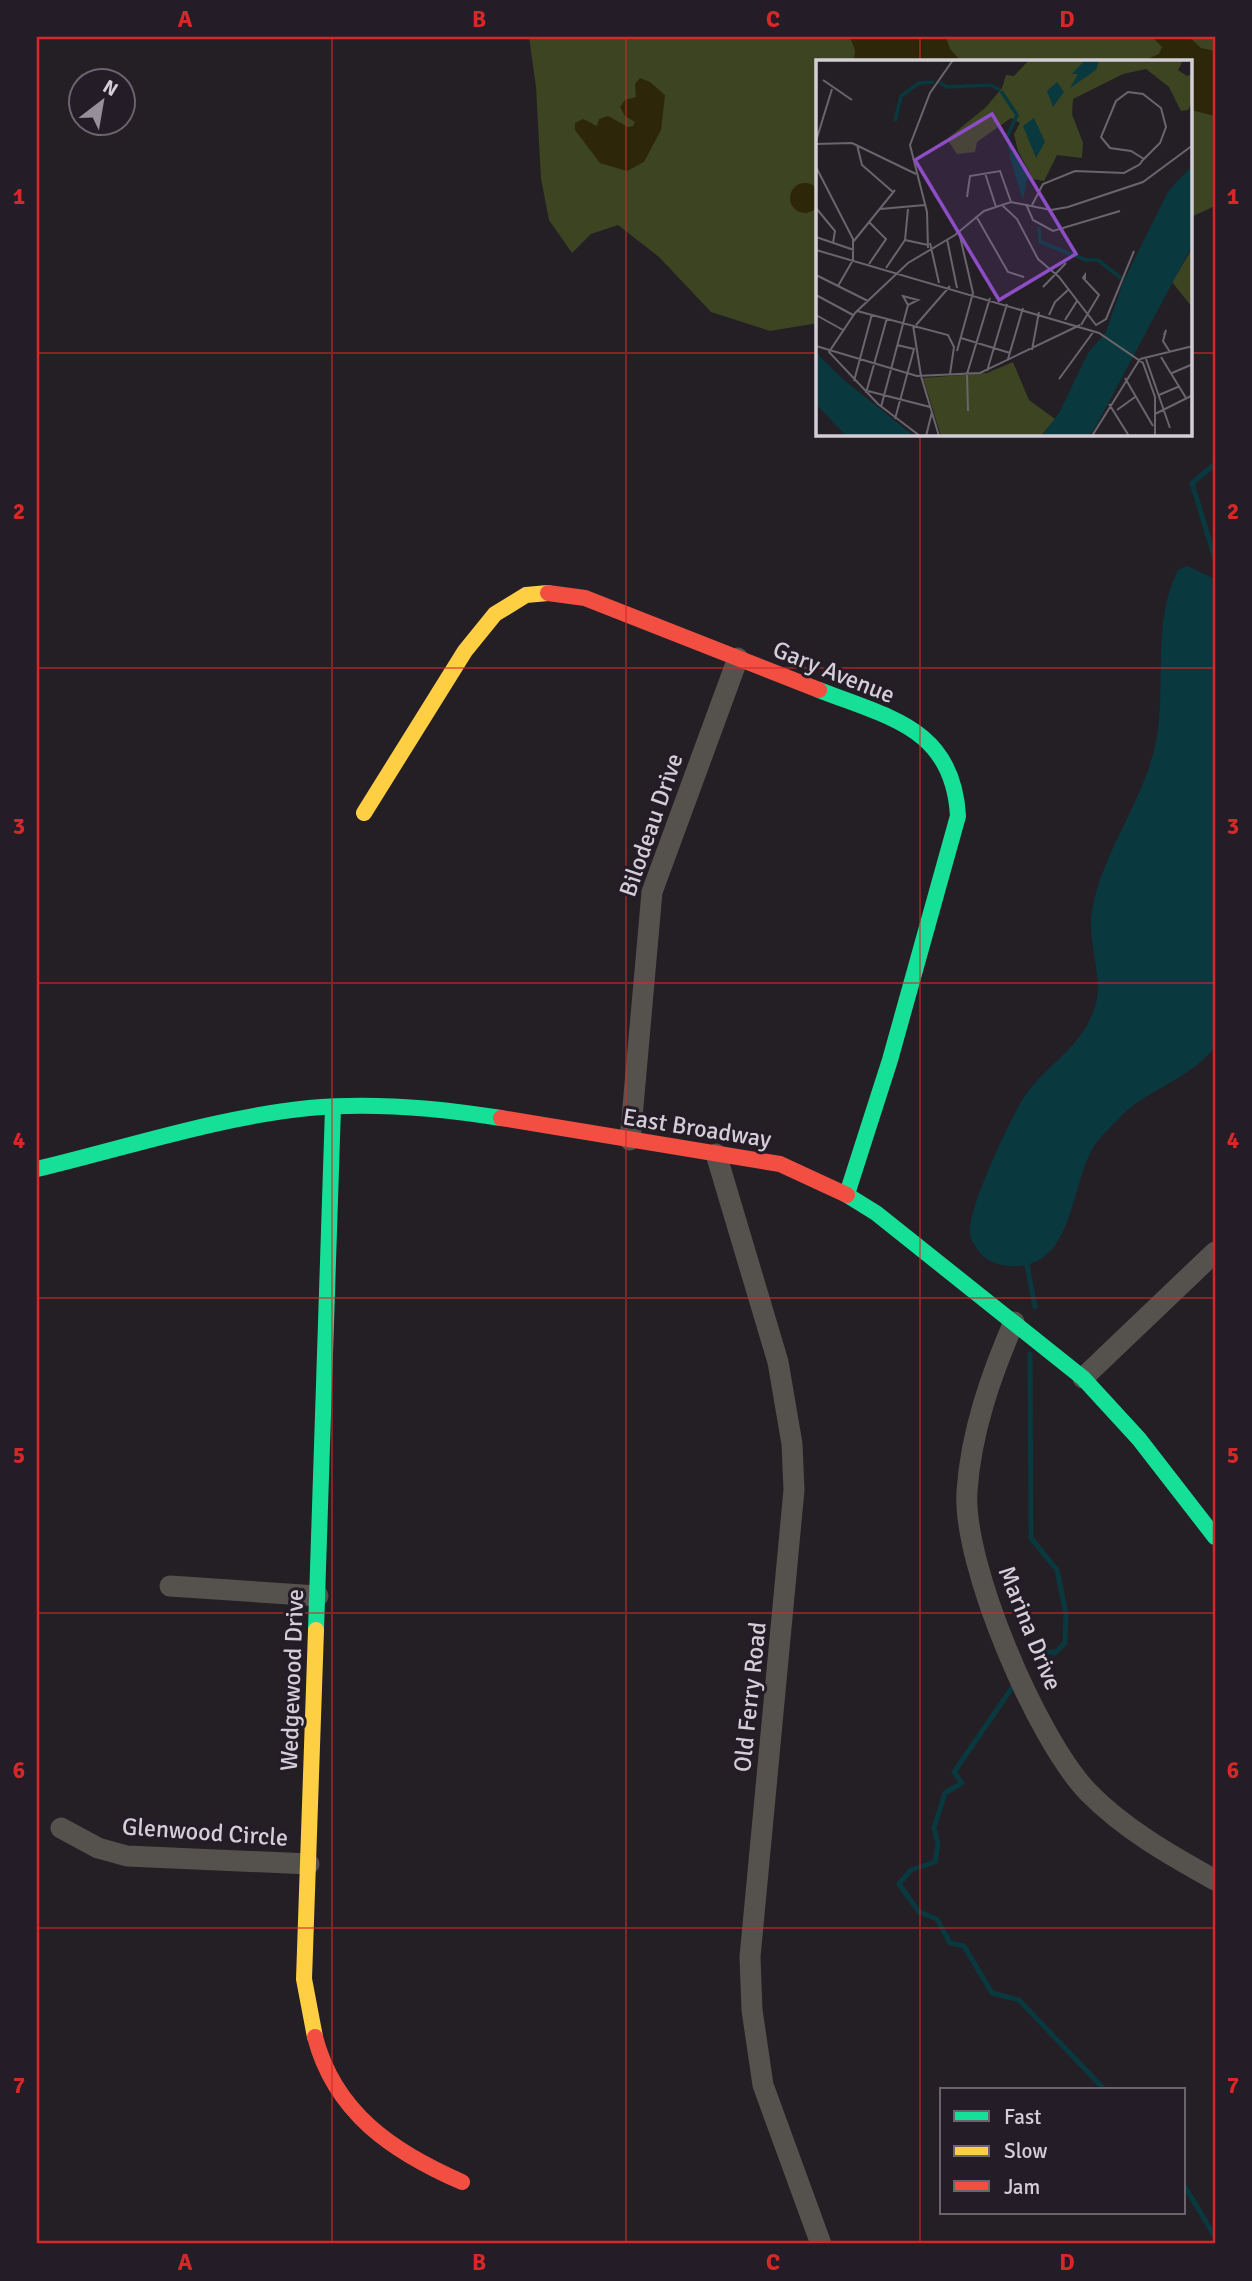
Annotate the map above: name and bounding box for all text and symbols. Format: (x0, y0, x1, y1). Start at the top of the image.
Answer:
text: A (178, 5, 193, 34)
text: B (472, 5, 486, 34)
text: C (766, 5, 780, 34)
text: D (1059, 5, 1075, 34)
inset map (816, 60, 1192, 436)
north arrow (66, 66, 136, 136)
text: N (98, 75, 122, 102)
text: 1 (13, 182, 25, 211)
text: 1 (1227, 182, 1239, 211)
text: 2 (13, 497, 25, 526)
text: 2 (1227, 497, 1239, 526)
street label: Gary Avenue (769, 634, 899, 710)
street label: Bilodeau Drive (613, 750, 689, 900)
text: 3 (13, 812, 25, 841)
text: 3 (1227, 812, 1239, 841)
street label: East Broadway (621, 1101, 773, 1155)
text: 4 (13, 1126, 25, 1155)
text: 4 (1227, 1126, 1239, 1155)
text: 5 (13, 1441, 25, 1470)
text: 5 (1227, 1441, 1239, 1470)
street label: Marina Drive (991, 1561, 1069, 1695)
street label: Wedgewood Drive (274, 1588, 310, 1772)
street label: Old Ferry Road (727, 1621, 773, 1773)
text: 6 (13, 1756, 25, 1785)
text: 6 (1227, 1756, 1239, 1785)
street label: Glenwood Circle (121, 1811, 289, 1853)
text: 7 (13, 2071, 25, 2100)
text: 7 (1227, 2071, 1239, 2100)
legend (940, 2088, 1186, 2214)
text: Fast (1004, 2104, 1041, 2130)
text: Slow (1004, 2138, 1048, 2164)
text: Jam (1004, 2174, 1040, 2200)
text: A (178, 2248, 193, 2277)
text: B (472, 2248, 486, 2277)
text: C (766, 2248, 780, 2277)
text: D (1059, 2248, 1075, 2277)

